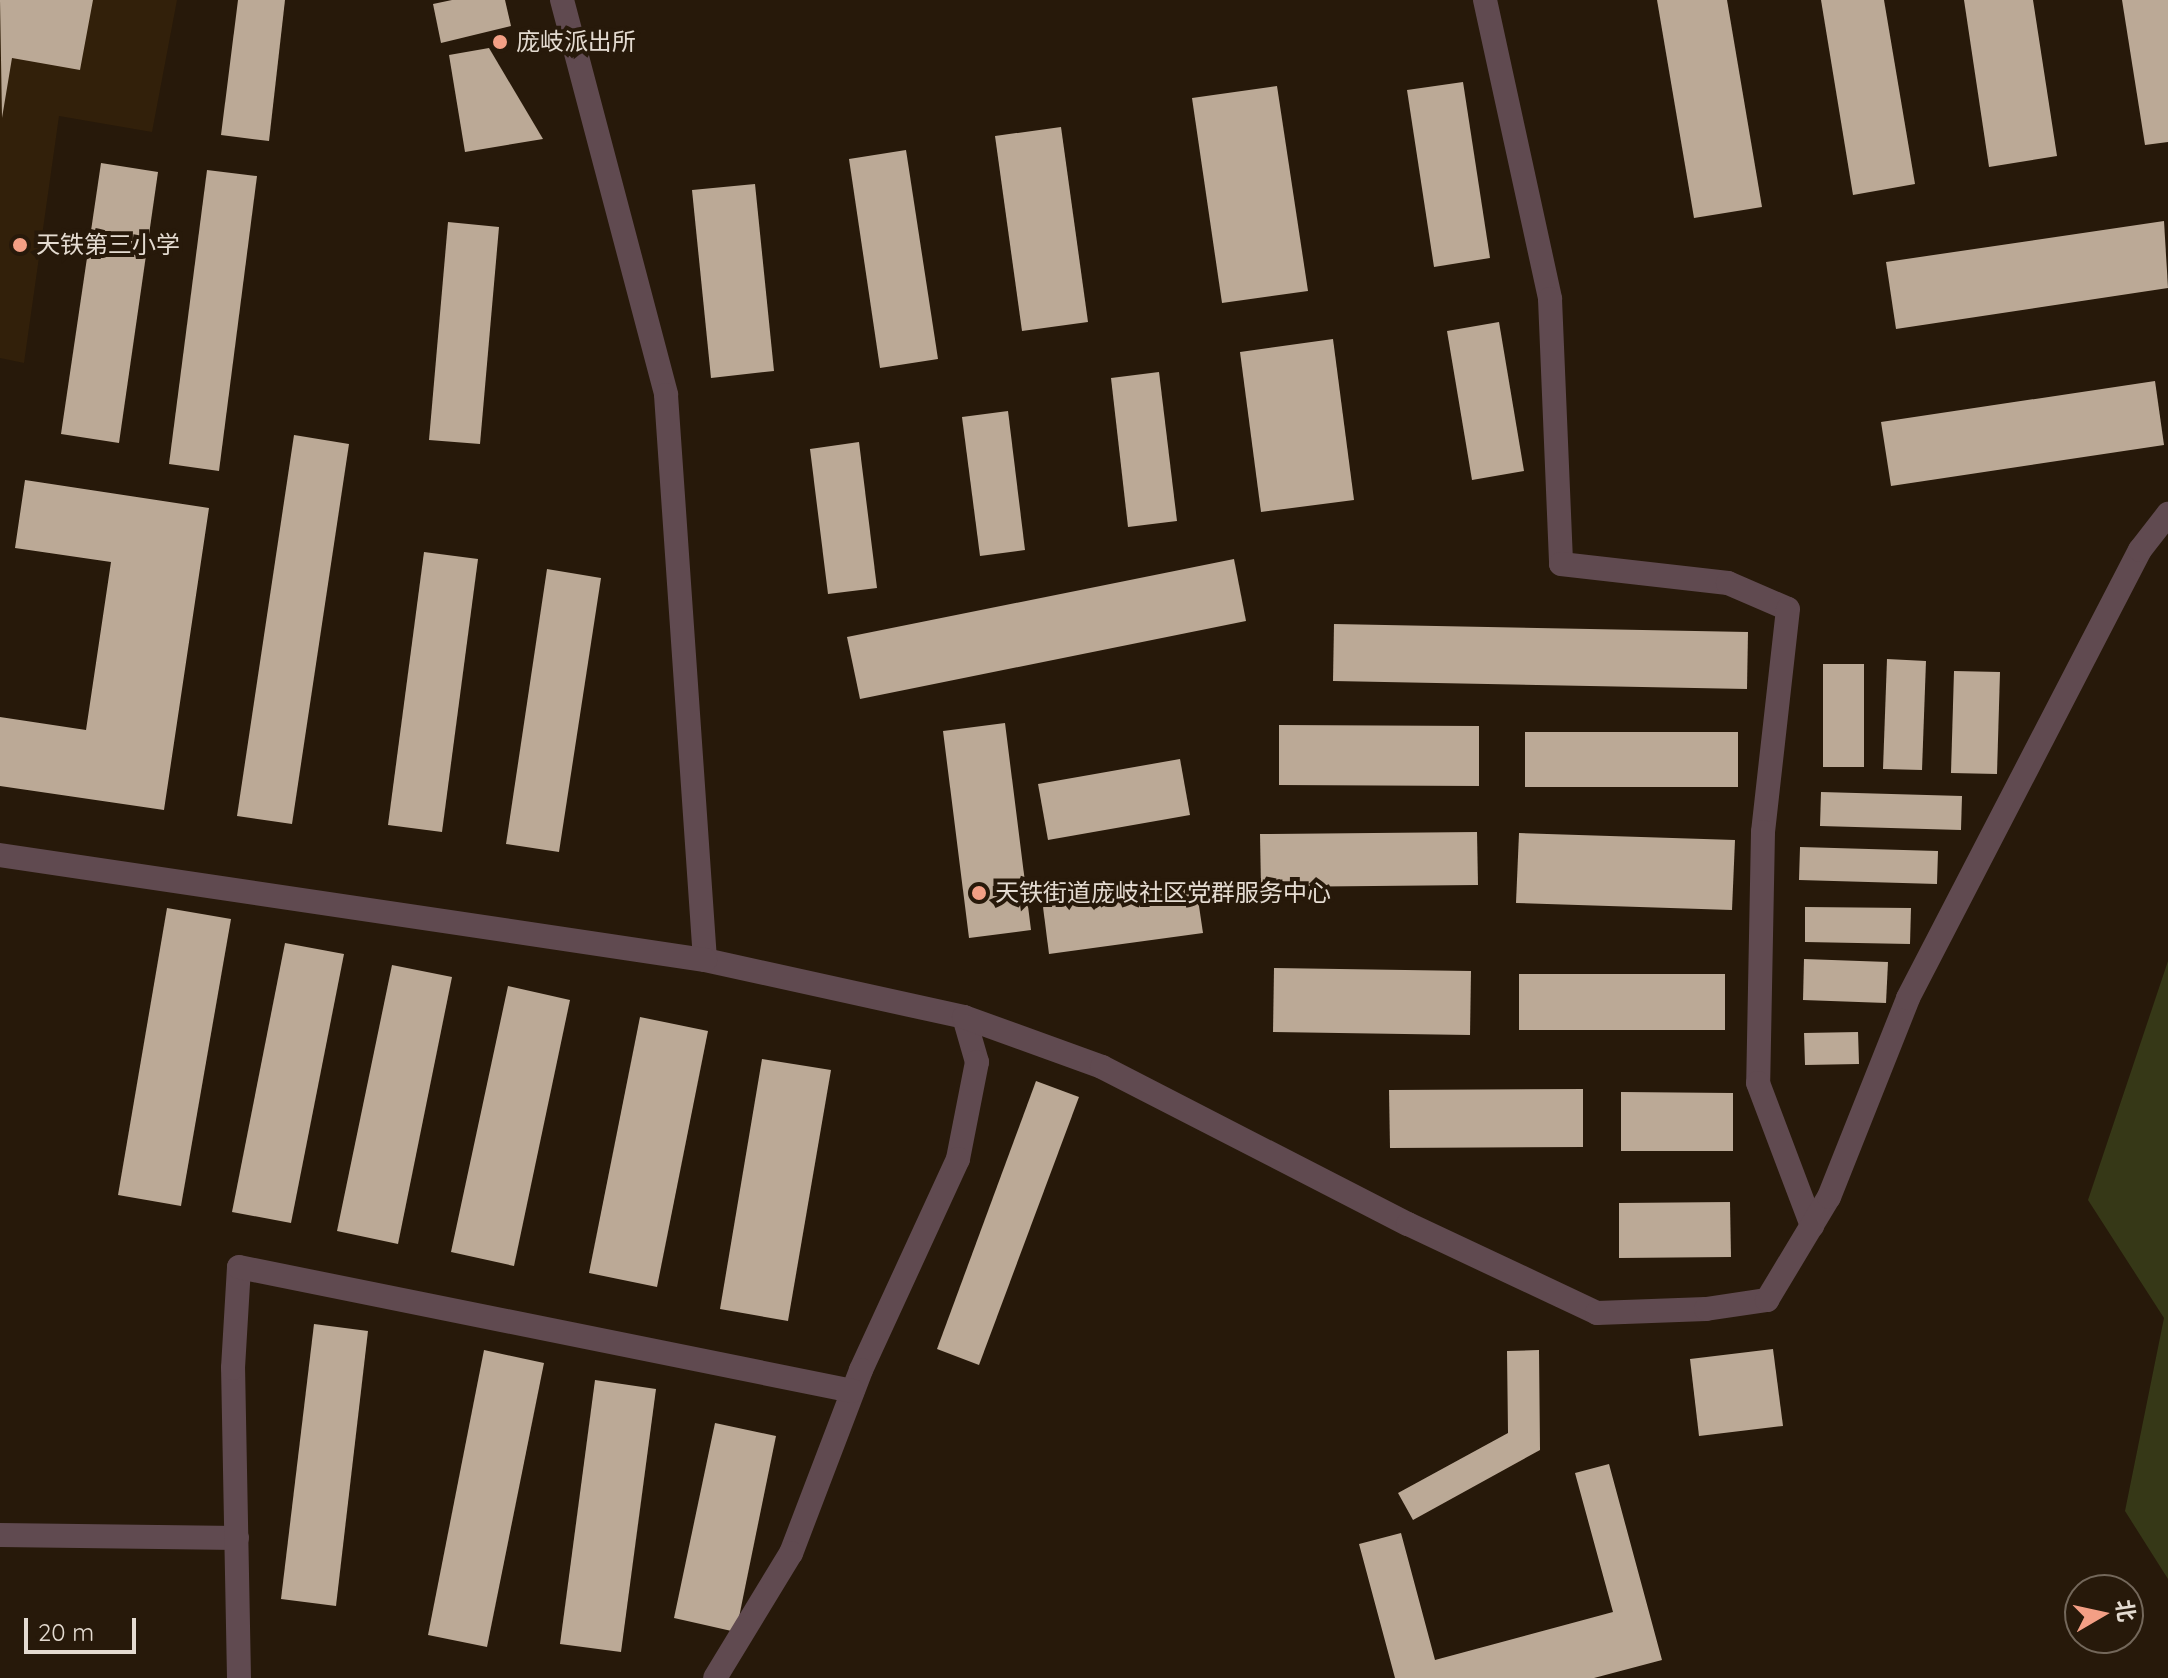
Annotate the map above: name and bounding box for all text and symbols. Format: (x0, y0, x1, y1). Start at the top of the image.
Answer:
place label: 庞岐派出所 (516, 28, 636, 56)
marker: 庞岐派出所 (491, 33, 509, 51)
place label: 天铁第三小学 (36, 231, 180, 259)
marker: 天铁第三小学 (11, 236, 29, 254)
place label: 天铁街道庞岐社区党群服务中心 (995, 879, 1331, 907)
marker: 天铁街道庞岐社区党群服务中心 (970, 884, 988, 902)
north arrow (2064, 1574, 2144, 1654)
text: 北 (2110, 1597, 2141, 1624)
scale bar (28, 1602, 140, 1652)
text: 20 m (38, 1617, 94, 1647)

